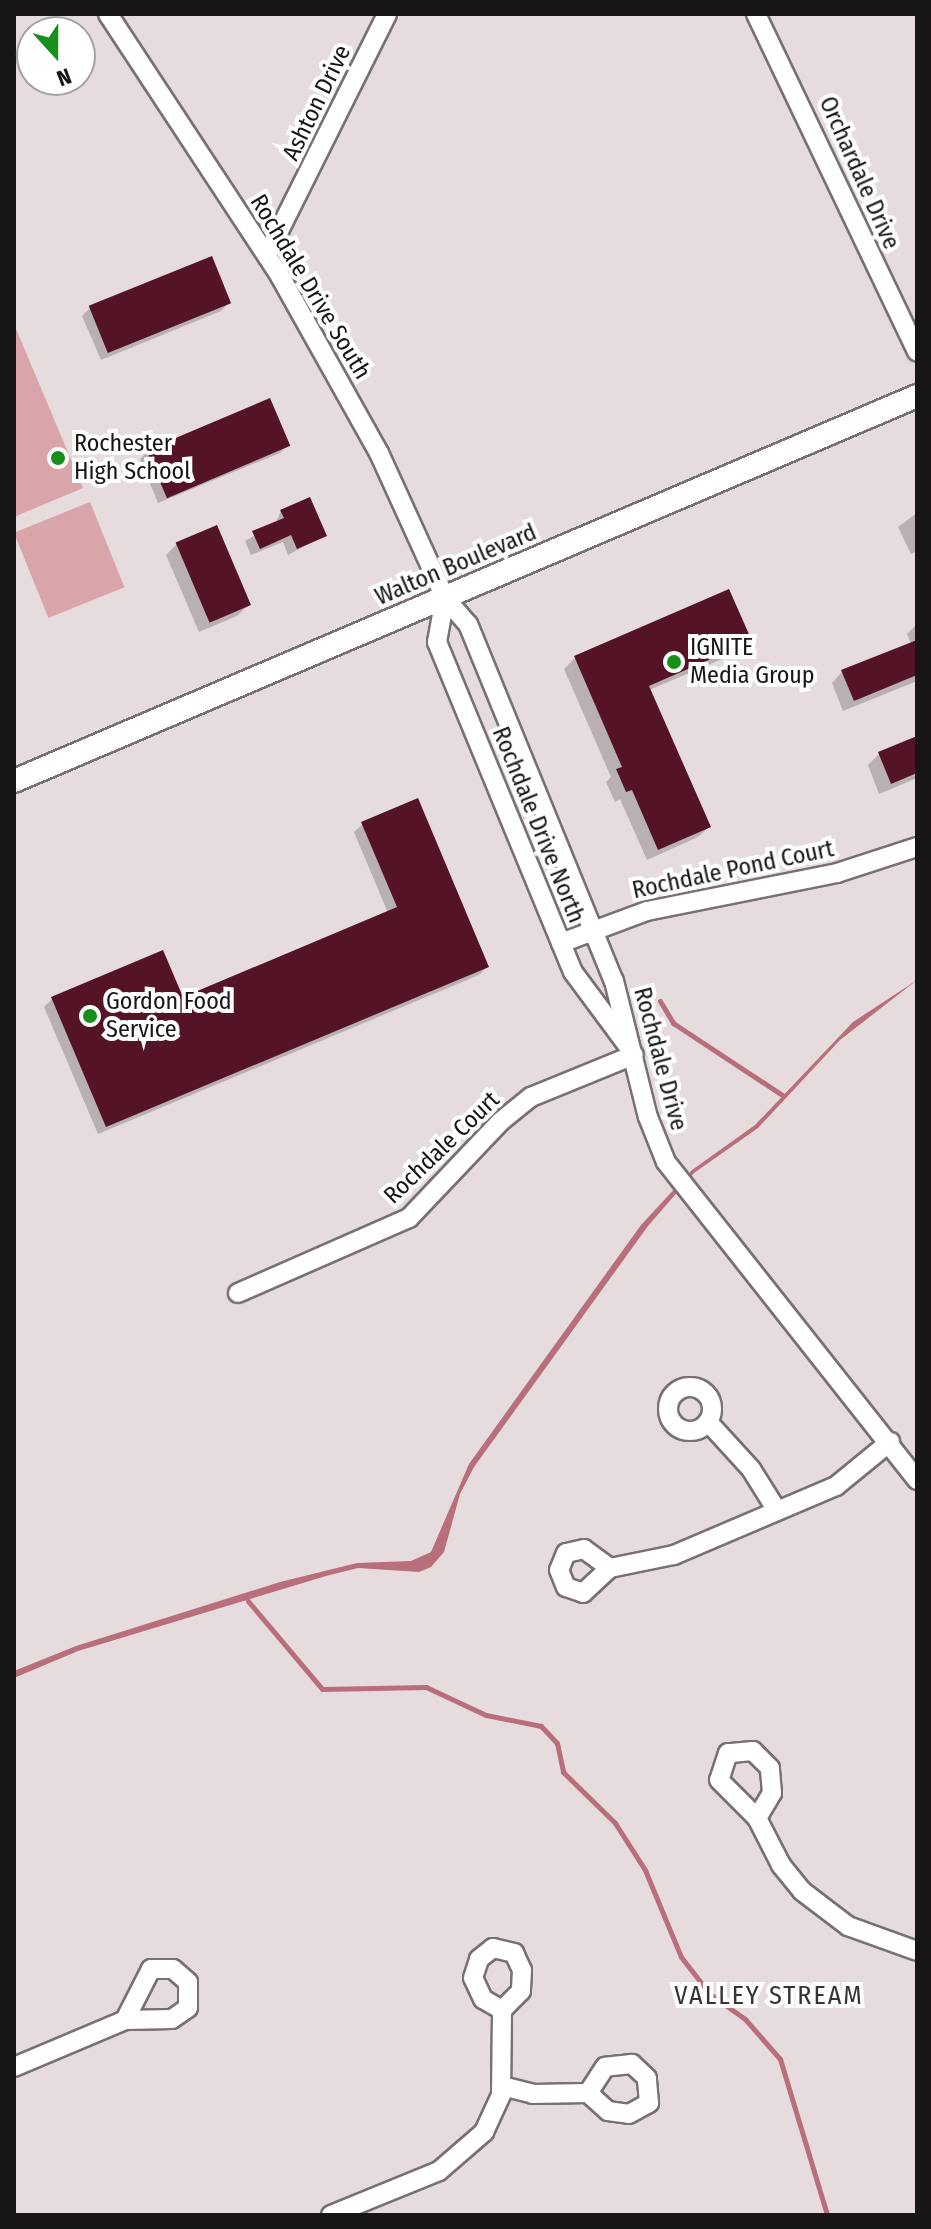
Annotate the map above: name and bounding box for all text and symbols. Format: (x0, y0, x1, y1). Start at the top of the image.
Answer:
north arrow (16, 16, 96, 96)
street label: Ashton Drive (277, 41, 357, 165)
text: N (53, 62, 75, 92)
street label: Orchardale Drive (812, 92, 906, 254)
street label: Rochdale Drive South (243, 189, 377, 385)
place label: Rochester High School (74, 430, 191, 486)
marker: Rochester High School (49, 449, 67, 467)
street label: Walton Boulevard (371, 518, 541, 612)
place label: IGNITE Media Group (690, 634, 815, 690)
marker: IGNITE Media Group (665, 653, 683, 671)
street label: Rochdale Drive North (486, 723, 590, 927)
street label: Rochdale Pond Court (630, 835, 836, 905)
street label: Rochdale Drive (627, 984, 693, 1134)
place label: Gordon Food Service (106, 988, 232, 1044)
marker: Gordon Food Service (81, 1007, 99, 1025)
street label: Rochdale Court (378, 1086, 506, 1210)
district label: VALLEY STREAM (674, 1980, 864, 2012)

